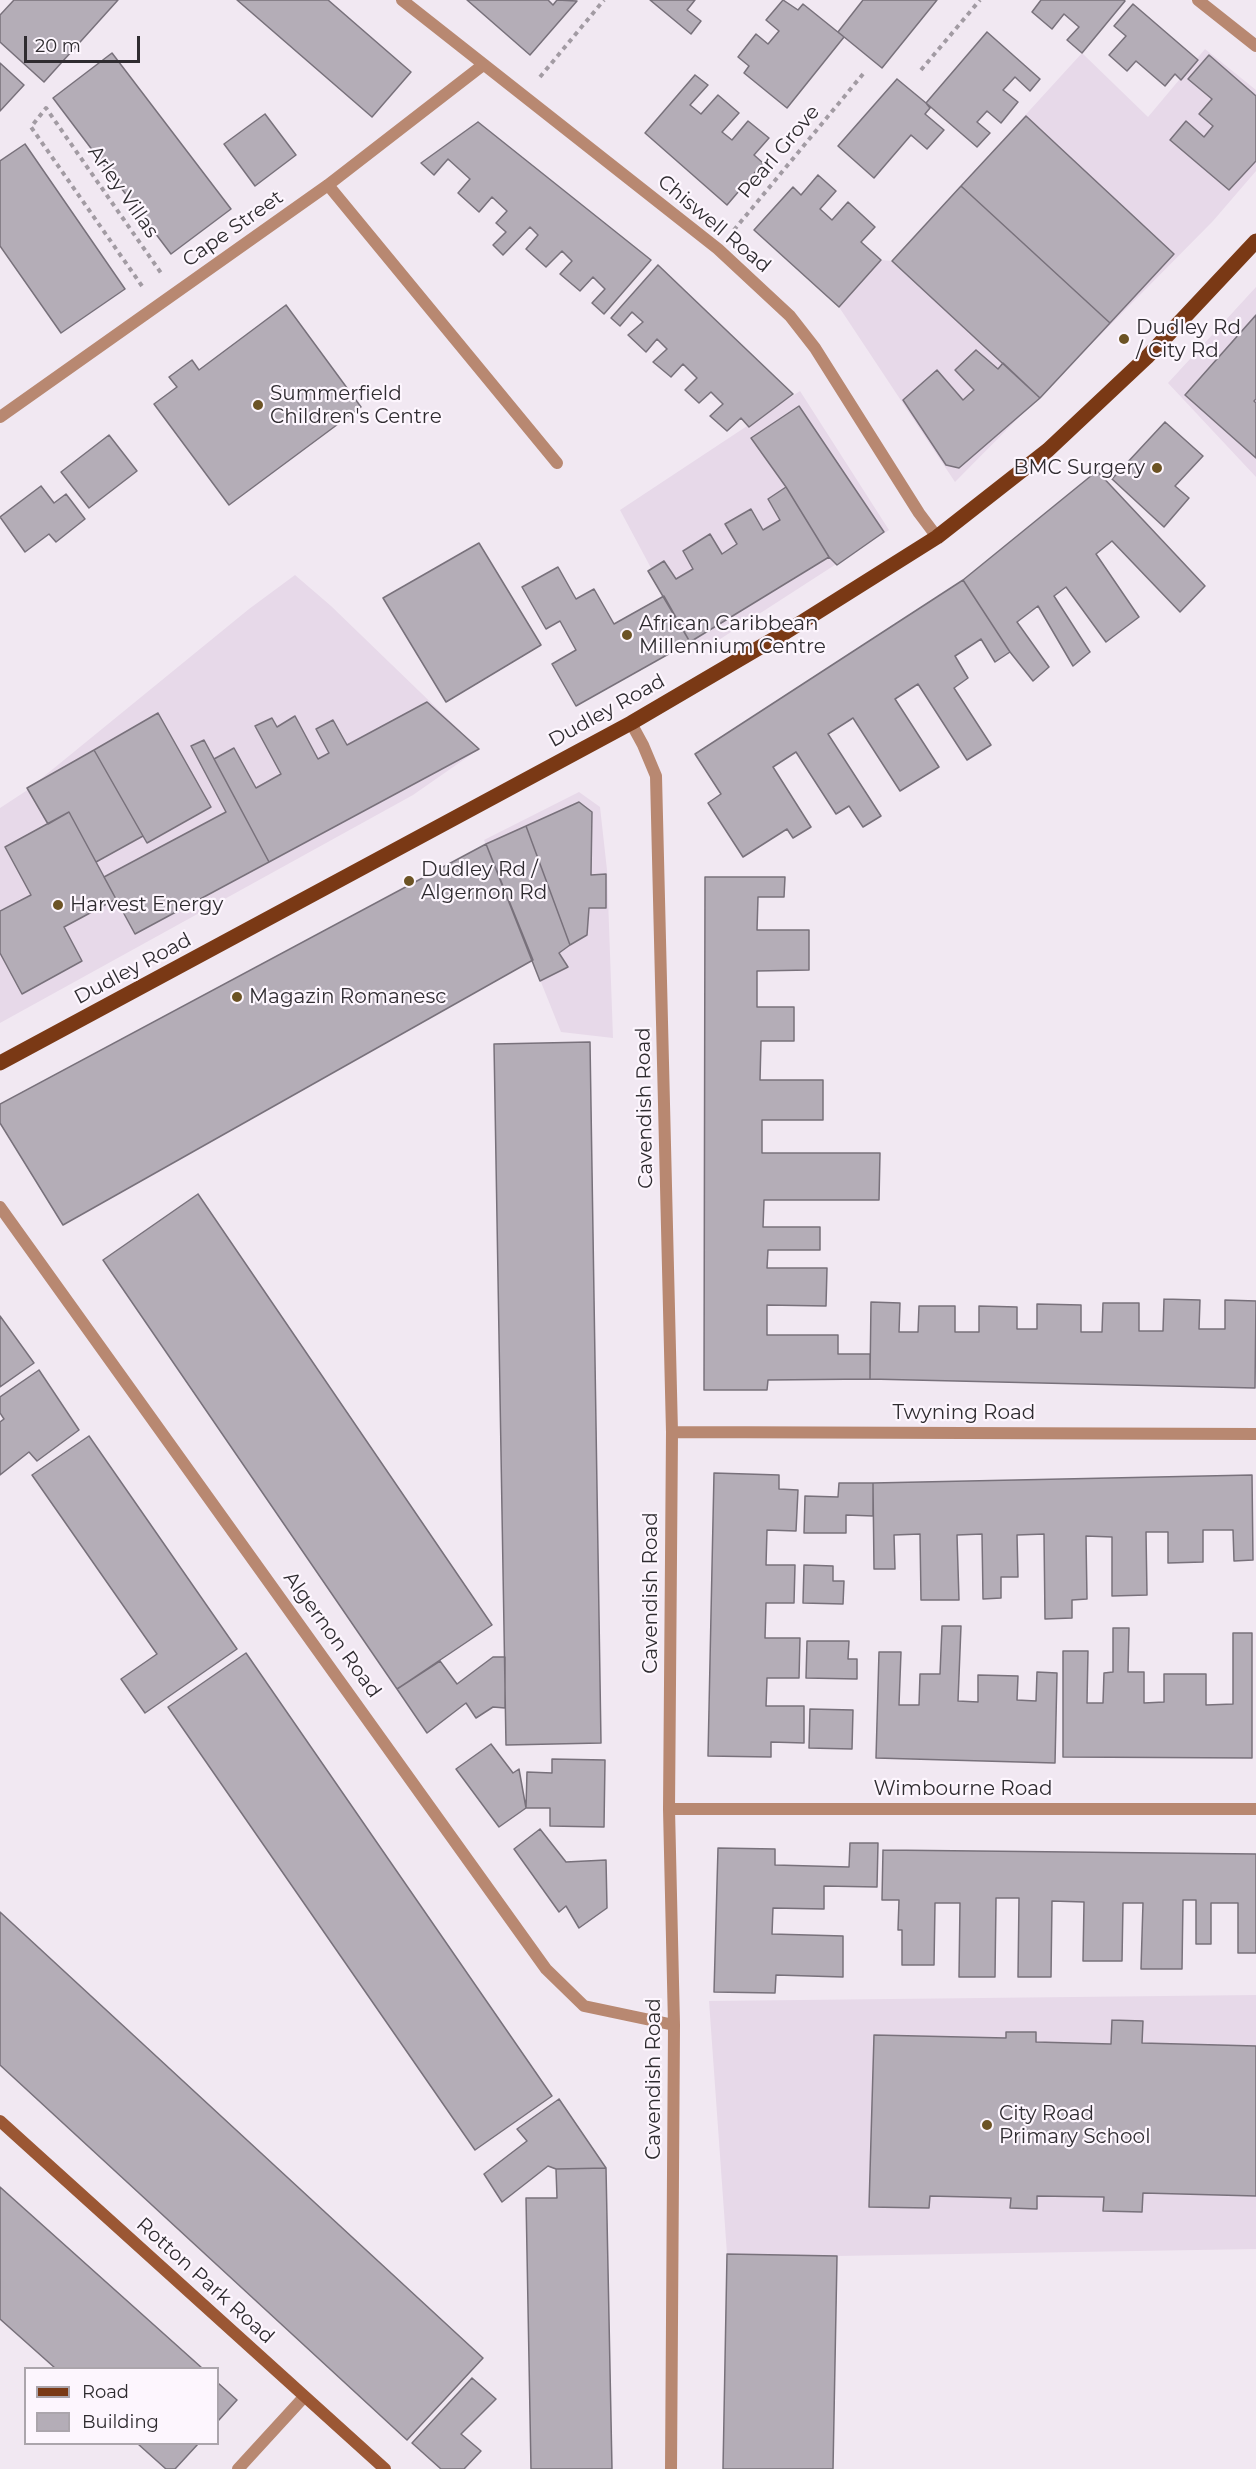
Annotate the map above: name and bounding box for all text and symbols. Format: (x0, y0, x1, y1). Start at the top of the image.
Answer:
scale bar (27, 24, 142, 62)
text: 20 m (35, 35, 81, 57)
street label: Pearl Grove (733, 101, 825, 203)
street label: Arley Villas (83, 141, 163, 243)
street label: Chiswell Road (653, 170, 775, 278)
street label: Cape Street (178, 186, 288, 272)
place label: Dudley Rd / City Rd (1136, 316, 1241, 363)
marker: Dudley Rd / City Rd (1117, 332, 1131, 346)
place label: Summerfield Children's Centre (270, 382, 442, 429)
marker: Summerfield Children's Centre (251, 398, 265, 412)
place label: BMC Surgery (1013, 456, 1145, 480)
marker: BMC Surgery (1150, 461, 1164, 475)
place label: African Caribbean Millennium Centre (639, 612, 826, 659)
marker: African Caribbean Millennium Centre (620, 628, 634, 642)
street label: Dudley Road (545, 669, 669, 753)
place label: Dudley Rd / Algernon Rd (421, 858, 547, 905)
marker: Dudley Rd / Algernon Rd (402, 874, 416, 888)
place label: Harvest Energy (70, 893, 223, 917)
marker: Harvest Energy (51, 898, 65, 912)
street label: Dudley Road (70, 928, 196, 1010)
place label: Magazin Romanesc (249, 985, 446, 1009)
marker: Magazin Romanesc (230, 990, 244, 1004)
street label: Cavendish Road (632, 1027, 658, 1189)
street label: Twyning Road (893, 1401, 1035, 1425)
street label: Cavendish Road (639, 1512, 663, 1674)
street label: Algernon Road (278, 1567, 386, 1703)
street label: Wimbourne Road (873, 1777, 1053, 1801)
street label: Cavendish Road (642, 1998, 666, 2160)
place label: City Road Primary School (999, 2102, 1151, 2149)
marker: City Road Primary School (980, 2118, 994, 2132)
street label: Rotton Park Road (131, 2213, 279, 2349)
legend (24, 2367, 219, 2445)
text: Road (82, 2381, 129, 2403)
text: Building (82, 2411, 159, 2433)

